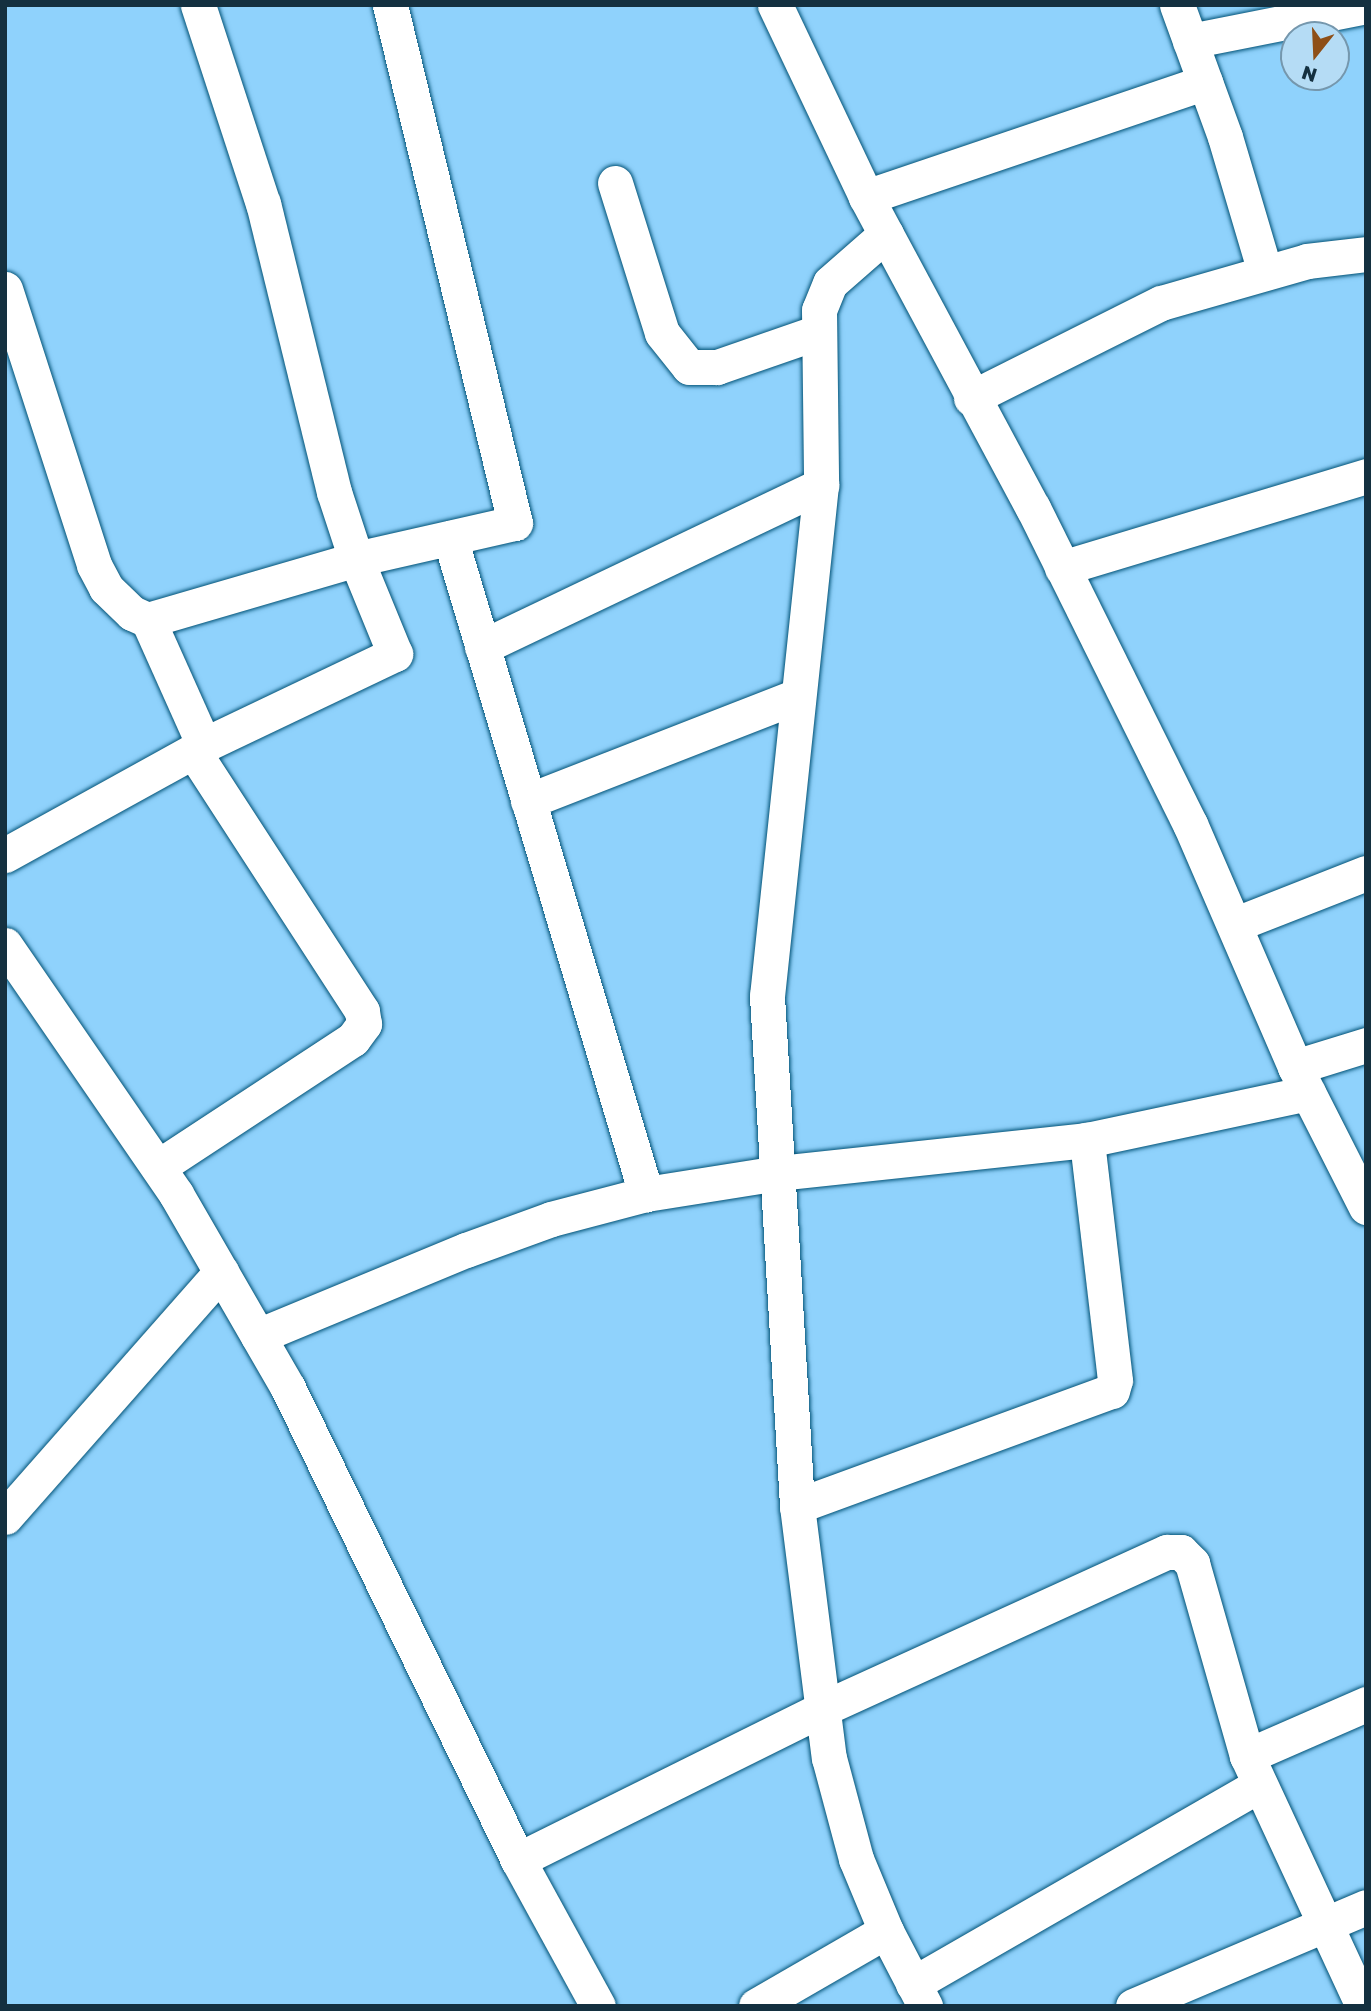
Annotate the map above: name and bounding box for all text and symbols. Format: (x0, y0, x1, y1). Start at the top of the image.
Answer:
north arrow (1280, 21, 1350, 91)
text: N (1299, 61, 1319, 88)

